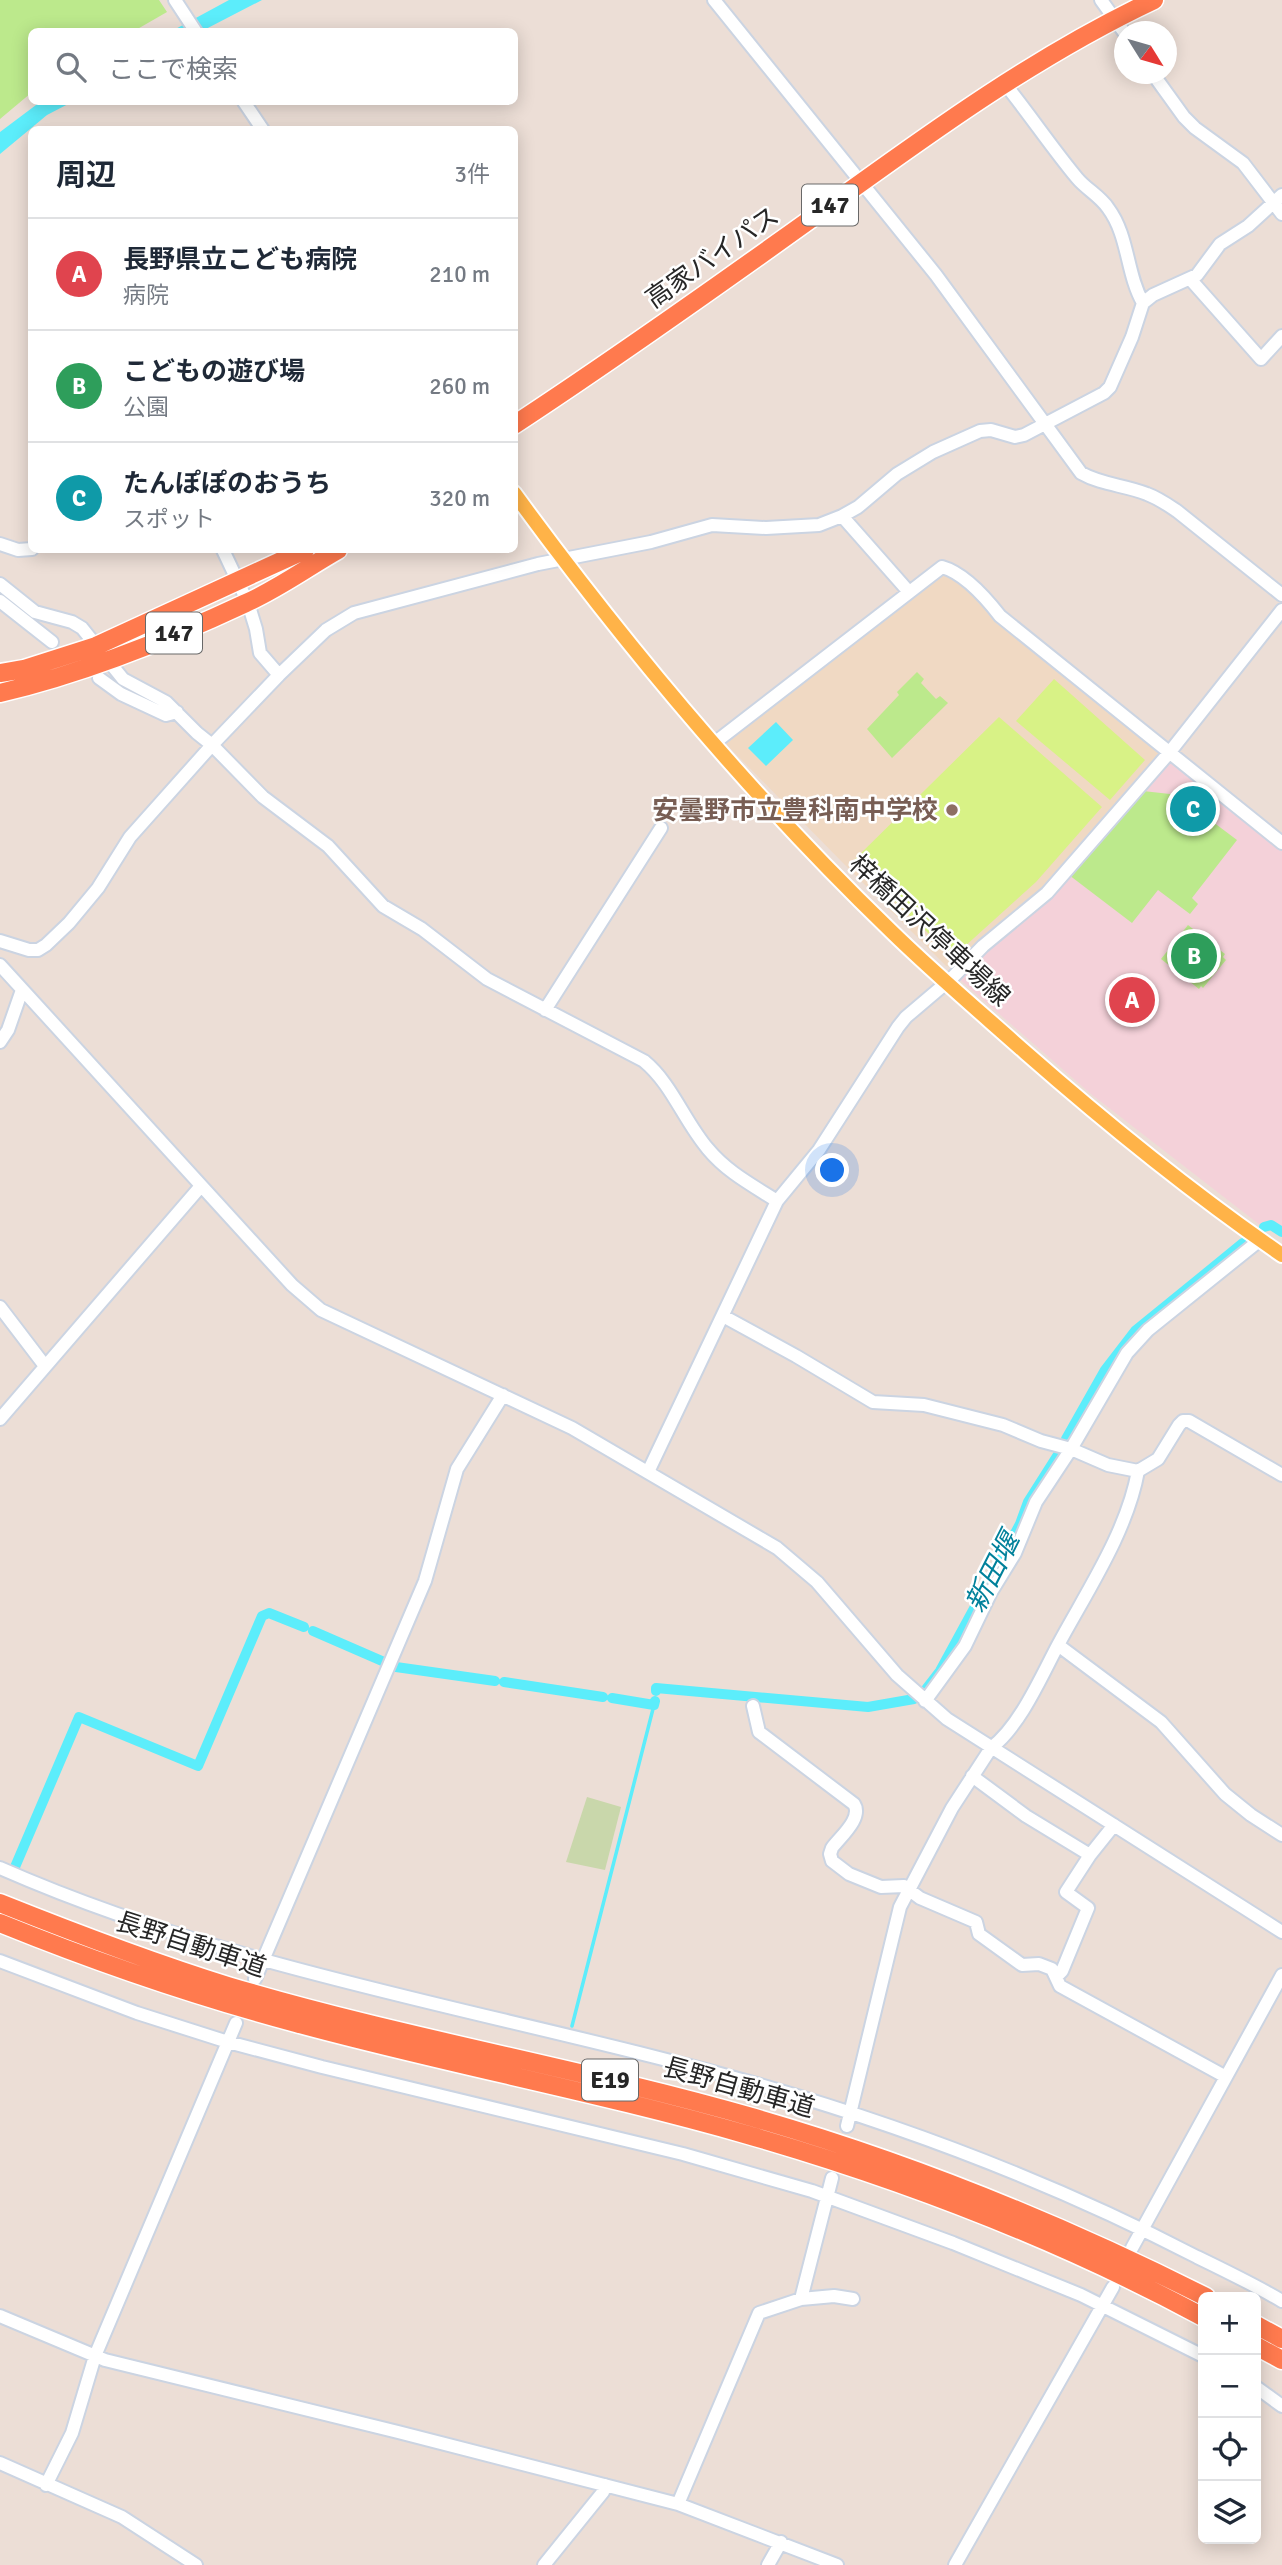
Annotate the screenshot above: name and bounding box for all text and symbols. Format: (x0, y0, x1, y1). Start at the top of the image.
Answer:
north arrow (1114, 21, 1177, 84)
search box (28, 28, 518, 105)
icon: search (52, 48, 90, 86)
text: ここで検索 (108, 54, 238, 86)
text: 周辺 (56, 157, 116, 194)
text: 3件 (455, 160, 490, 189)
road number: 147 (802, 184, 858, 226)
street label: 高家バイパス (640, 200, 785, 316)
text: 長野県立こども病院 (123, 244, 357, 276)
text: A (72, 260, 86, 289)
text: 210 m (429, 260, 490, 289)
text: 病院 (123, 281, 169, 310)
text: こどもの遊び場 (123, 356, 305, 388)
text: B (72, 372, 86, 401)
text: 260 m (429, 372, 490, 401)
text: 公園 (123, 393, 169, 422)
text: たんぽぽのおうち (123, 468, 331, 500)
text: C (72, 484, 86, 513)
text: 320 m (429, 484, 490, 513)
text: スポット (123, 505, 215, 534)
road number: 147 (146, 612, 202, 654)
pin: C (1170, 783, 1216, 835)
place label: 安曇野市立豊科南中学校 (652, 795, 938, 827)
marker: 安曇野市立豊科南中学校 (944, 802, 960, 818)
street label: 梓橋田沢停車場線 (842, 848, 1016, 1013)
pin: B (1171, 930, 1217, 982)
pin: A (1109, 974, 1155, 1026)
your location (815, 1153, 849, 1187)
water label: 新田堰 (959, 1523, 1029, 1618)
street label: 長野自動車道 (112, 1906, 270, 1984)
street label: 長野自動車道 (659, 2051, 818, 2125)
road number: E19 (582, 2060, 638, 2101)
map controls (1198, 2292, 1261, 2544)
button: + (1198, 2292, 1261, 2355)
button: − (1198, 2355, 1261, 2418)
button: locate (1198, 2418, 1261, 2481)
button: layers (1198, 2481, 1261, 2544)

